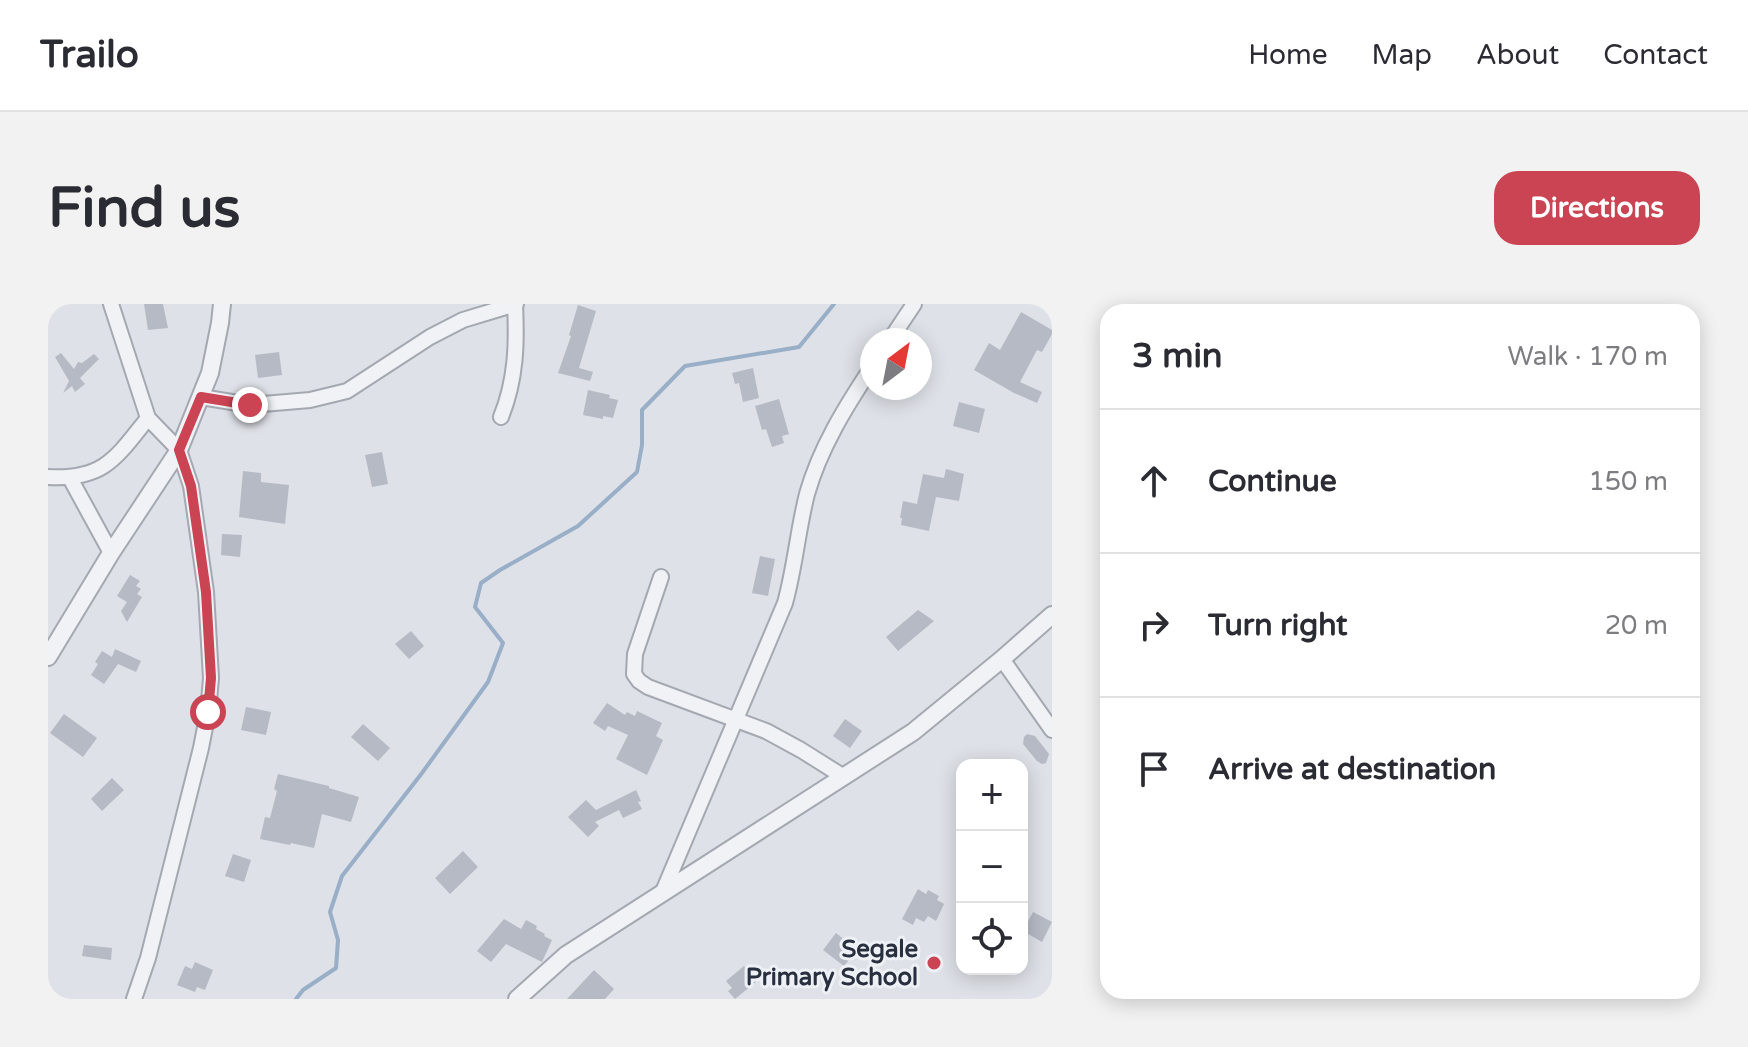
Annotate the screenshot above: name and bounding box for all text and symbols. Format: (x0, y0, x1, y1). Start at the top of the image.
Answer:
text: Trailo (40, 32, 139, 78)
text: Home (1248, 38, 1328, 72)
text: Map (1372, 38, 1432, 72)
text: About (1476, 38, 1559, 72)
text: Contact (1603, 38, 1708, 72)
button: Directions (1494, 171, 1700, 245)
text: Find us (48, 175, 240, 242)
north arrow (860, 328, 932, 400)
text: 3 min (1132, 336, 1223, 377)
text: Walk · 170 m (1508, 341, 1668, 372)
route end (232, 387, 268, 423)
icon: ahead (1132, 459, 1176, 503)
text: Continue (1208, 463, 1337, 500)
text: 150 m (1588, 466, 1668, 497)
icon: right (1132, 603, 1176, 647)
text: Turn right (1208, 607, 1348, 644)
text: 20 m (1605, 610, 1668, 641)
route start (190, 694, 226, 730)
icon: arrive (1132, 747, 1176, 791)
text: Arrive at destination (1208, 751, 1496, 788)
map controls (956, 759, 1028, 975)
button: + (956, 759, 1028, 831)
button: − (956, 831, 1028, 903)
button: locate (956, 903, 1028, 975)
place label: Segale Primary School (746, 935, 918, 992)
marker: Segale Primary School (925, 954, 943, 972)

